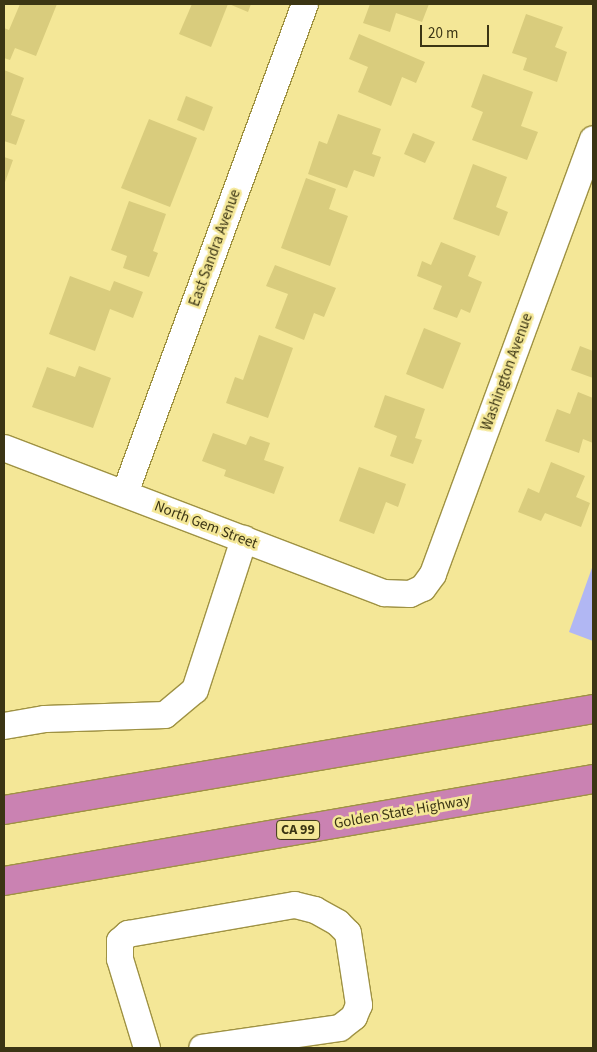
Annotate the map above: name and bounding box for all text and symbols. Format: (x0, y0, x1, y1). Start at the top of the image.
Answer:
scale bar (422, 15, 491, 47)
text: 20 m (428, 23, 458, 44)
street label: East Sandra Avenue (185, 187, 245, 309)
street label: Washington Avenue (477, 311, 537, 433)
street label: North Gem Street (152, 497, 260, 553)
street label: Golden State Highway (333, 791, 471, 833)
road number: CA 99 (276, 818, 320, 842)

